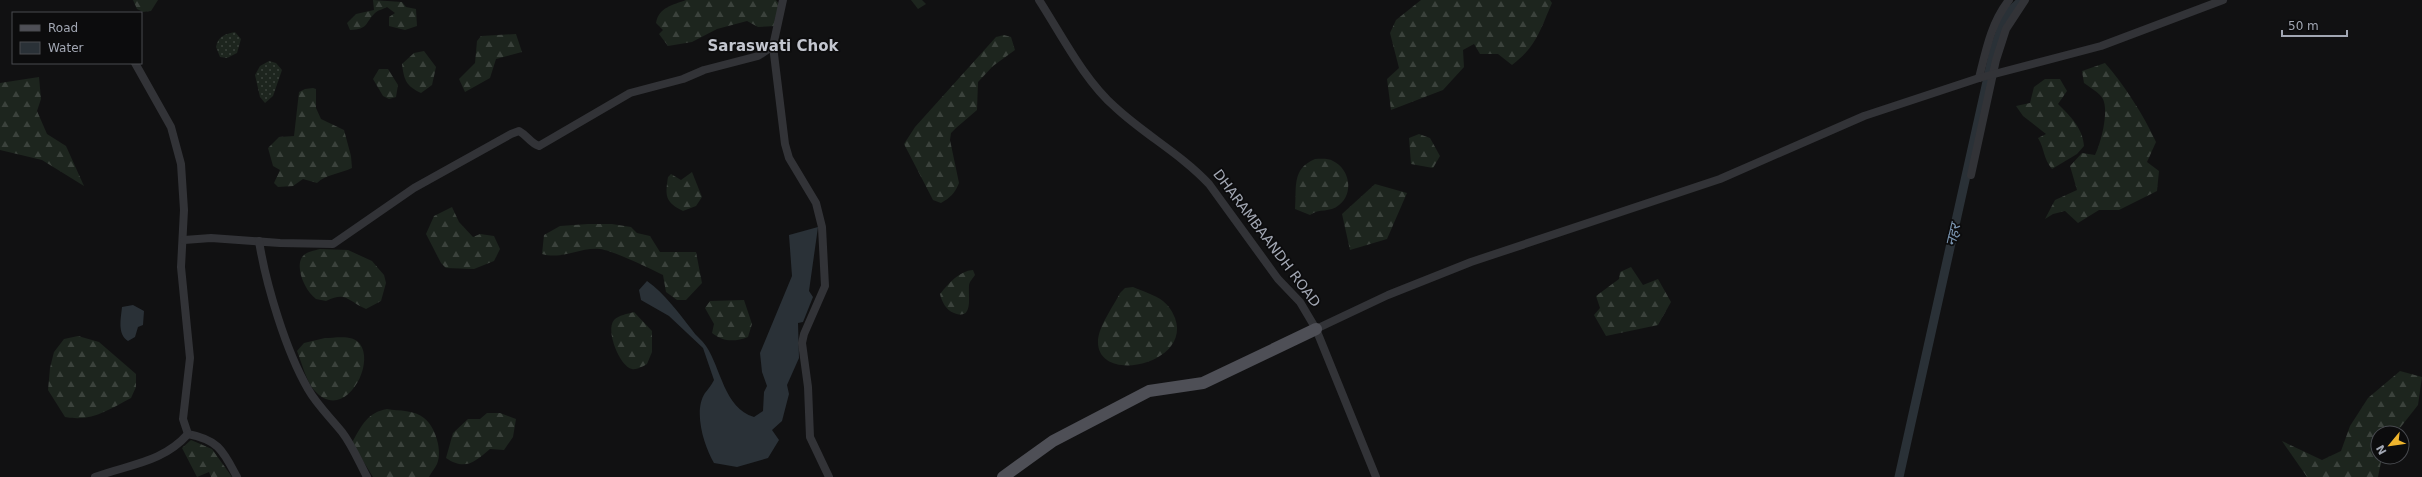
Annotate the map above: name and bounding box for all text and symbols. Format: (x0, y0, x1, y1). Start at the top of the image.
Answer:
legend (12, 12, 142, 64)
scale bar (2282, 12, 2347, 38)
text: 50 m (2288, 19, 2319, 33)
text: Road (48, 21, 78, 35)
district label: Saraswati Chok (708, 37, 839, 55)
text: Water (48, 41, 84, 55)
street label: DHARAMBAANDH ROAD (1210, 166, 1324, 310)
water label: नहर (1942, 219, 1965, 248)
north arrow (2370, 425, 2410, 465)
text: N (2374, 442, 2390, 457)

